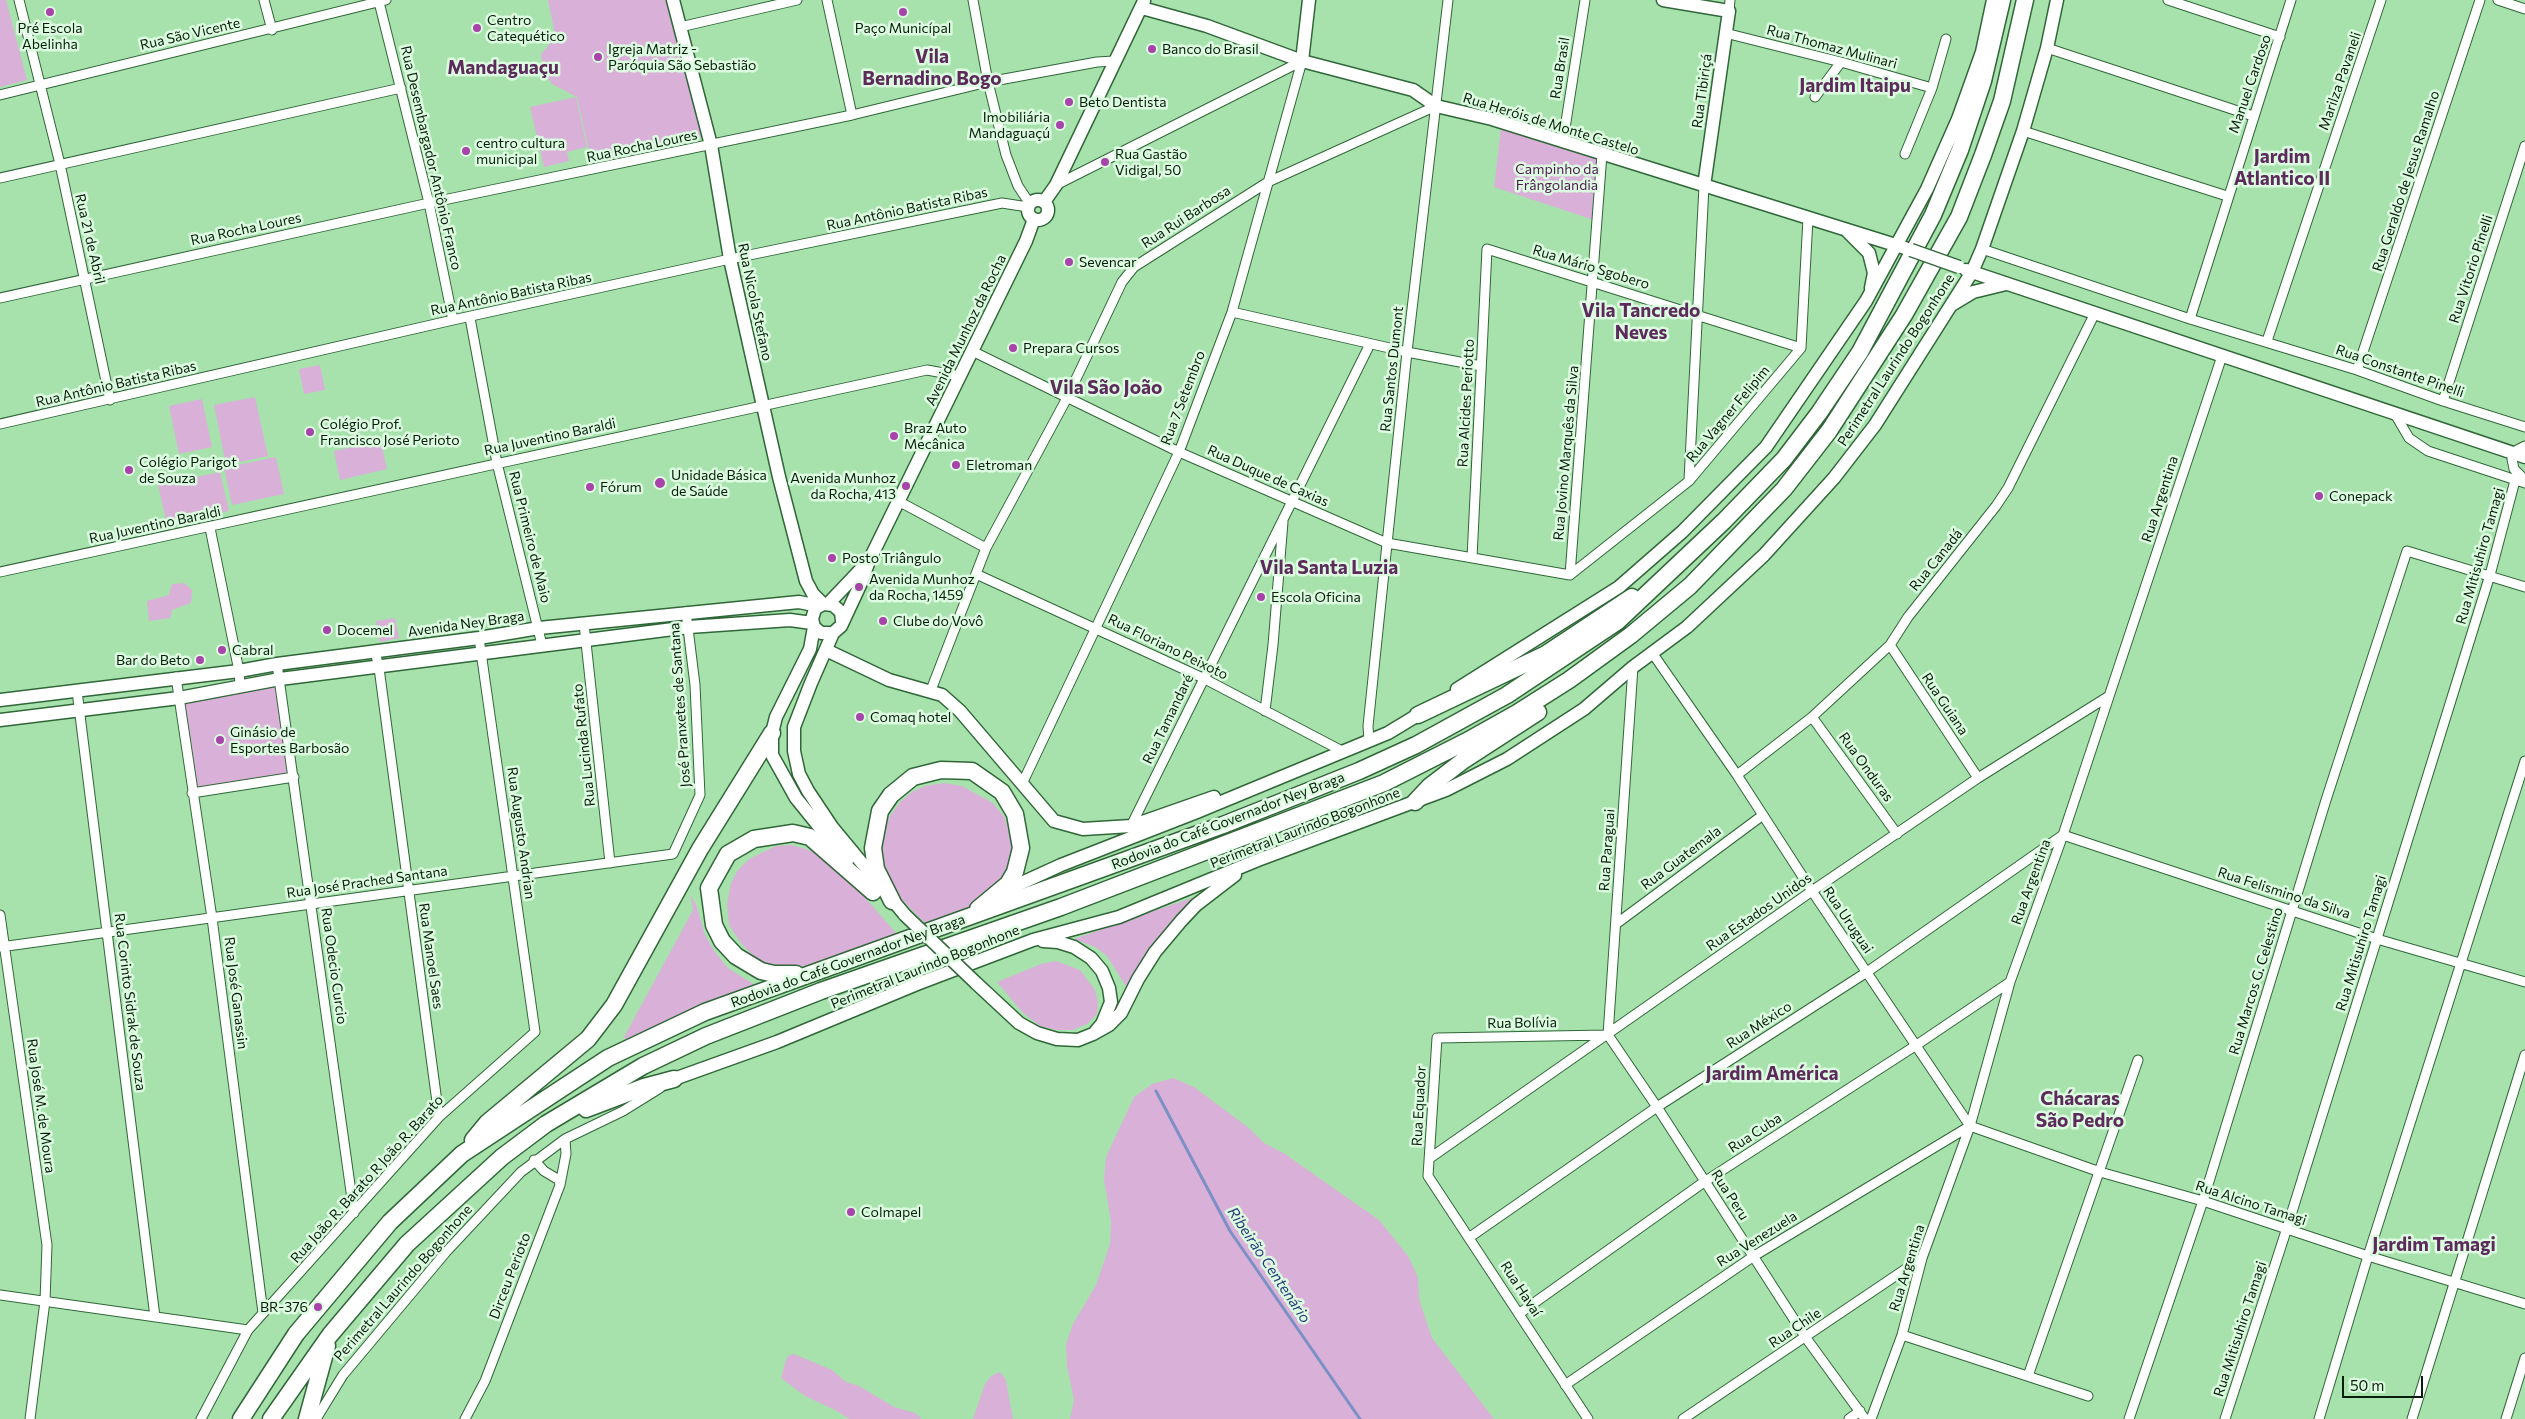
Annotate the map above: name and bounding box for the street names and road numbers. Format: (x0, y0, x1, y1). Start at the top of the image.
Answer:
street label: Rua São Vicente (138, 14, 242, 54)
street label: Rua Thomaz Mulinari (1765, 21, 1899, 73)
street label: Marilza Pavaneli (2315, 29, 2365, 133)
street label: Manuel Cardoso (2225, 32, 2275, 136)
street label: Rua Brasil (1547, 36, 1573, 100)
street label: Rua Desembargador Antônio Franco (397, 44, 465, 272)
street label: Rua Tibiriçá (1688, 53, 1716, 129)
street label: Rua Geraldo de Jesus Ramalho (2369, 88, 2443, 274)
street label: Rua Heróis de Monte Castelo (1461, 89, 1641, 159)
street label: Rua Rocha Loures (585, 126, 699, 166)
street label: Rua Rui Barbosa (1138, 182, 1234, 252)
street label: Rua Antônio Batista Ribas (825, 184, 989, 234)
street label: Rua 21 de Abril (71, 192, 109, 286)
street label: Rua Rocha Loures (189, 209, 303, 249)
street label: Rua Vitorio Pinelli (2446, 213, 2496, 325)
street label: Rua Nicola Stefano (734, 241, 776, 363)
street label: Rua Mário Sgobero (1531, 241, 1651, 293)
street label: Avenida Munhoz da Rocha (922, 252, 1010, 408)
street label: Rua Antônio Batista Ribas (429, 269, 593, 319)
street label: Perimetral Laurindo Bogonhone (1834, 271, 1958, 449)
street label: Rua Santos Dumont (1377, 305, 1407, 433)
street label: Rua Alcides Periotto (1454, 338, 1478, 468)
street label: Rua Constante Pinelli (2334, 341, 2466, 401)
street label: Rua 7 Setembro (1157, 348, 1209, 448)
street label: Rua Antônio Batista Ribas (34, 357, 198, 411)
street label: Rua Vagner Felipim (1683, 362, 1773, 466)
street label: Rua Jovino Marquês da Silva (1550, 365, 1582, 541)
street label: Rua Juventino Baraldi (483, 415, 617, 459)
street label: Rua Duque de Caxias (1205, 442, 1331, 510)
street label: Rua Argentina (2138, 454, 2182, 544)
street label: Rua Primeiro de Maio (505, 469, 555, 605)
street label: Rua Mitisuhiro Tamagi (2452, 486, 2508, 626)
street label: Rua Juventino Baraldi (88, 503, 222, 547)
street label: Rua Canadá (1906, 526, 1966, 594)
street label: Avenida Ney Braga (407, 608, 525, 640)
street label: Rua Floriano Peixoto (1105, 611, 1231, 683)
street label: José Pranxetes de Santana (666, 622, 694, 788)
street label: Rua Guiana (1918, 670, 1972, 738)
street label: Rua Tamandaré (1139, 671, 1197, 767)
street label: Rua Lucinda Rufato (569, 683, 599, 807)
street label: Rua Onduras (1835, 729, 1897, 805)
street label: Rua Augusto Andrian (503, 766, 539, 900)
street label: Rodovia do Café Governador Ney Braga (1109, 769, 1347, 873)
street label: Perimetral Laurindo Bogonhone (1208, 784, 1402, 872)
street label: Rua Paraguai (1596, 808, 1618, 892)
street label: Rua Guatemala (1638, 822, 1724, 894)
street label: Rua Argentina (2008, 837, 2054, 927)
street label: Rua José Prached Santana (285, 862, 449, 902)
street label: Rua Felismino da Silva (2216, 864, 2352, 922)
street label: Rua Estados Unidos (1703, 869, 1815, 955)
street label: Rua Mitisuhiro Tamagi (2332, 873, 2390, 1013)
street label: Rua Uruguai (1819, 883, 1877, 957)
street label: Rua Manoel Saes (415, 902, 447, 1010)
street label: Rua Marcos G. Celestino (2226, 905, 2286, 1057)
street label: Rua Odecio Curcio (318, 907, 350, 1025)
street label: Rodovia do Café Governador Ney Braga (728, 911, 968, 1011)
street label: Rua Corinto Sidrak de Souza (111, 912, 149, 1092)
street label: Perimetral Laurindo Bogonhone (828, 921, 1022, 1013)
street label: Rua José Ganassin (221, 936, 251, 1050)
street label: Rua México (1723, 998, 1795, 1052)
street label: Rua Bolívia (1487, 1014, 1557, 1032)
street label: Rua José M. de Moura (23, 1038, 59, 1174)
street label: Rua Equador (1408, 1065, 1430, 1147)
street label: Rua João R. Barato R João R. Barato (287, 1091, 447, 1267)
street label: Rua Cuba (1725, 1110, 1785, 1156)
street label: Rua Peru (1708, 1167, 1752, 1223)
street label: Rua Alcino Tamagi (2193, 1177, 2309, 1229)
street label: Perimetral Laurindo Bogonhone (330, 1201, 476, 1365)
street label: Rua Venezuela (1714, 1208, 1800, 1270)
street label: Rua Argentina (1886, 1223, 1928, 1313)
street label: Dirceu Perioto (486, 1230, 534, 1322)
street label: Rua Havaí (1497, 1258, 1545, 1320)
street label: Rua Mitisuhiro Tamagi (2210, 1259, 2270, 1399)
street label: Rua Chile (1766, 1304, 1824, 1352)

